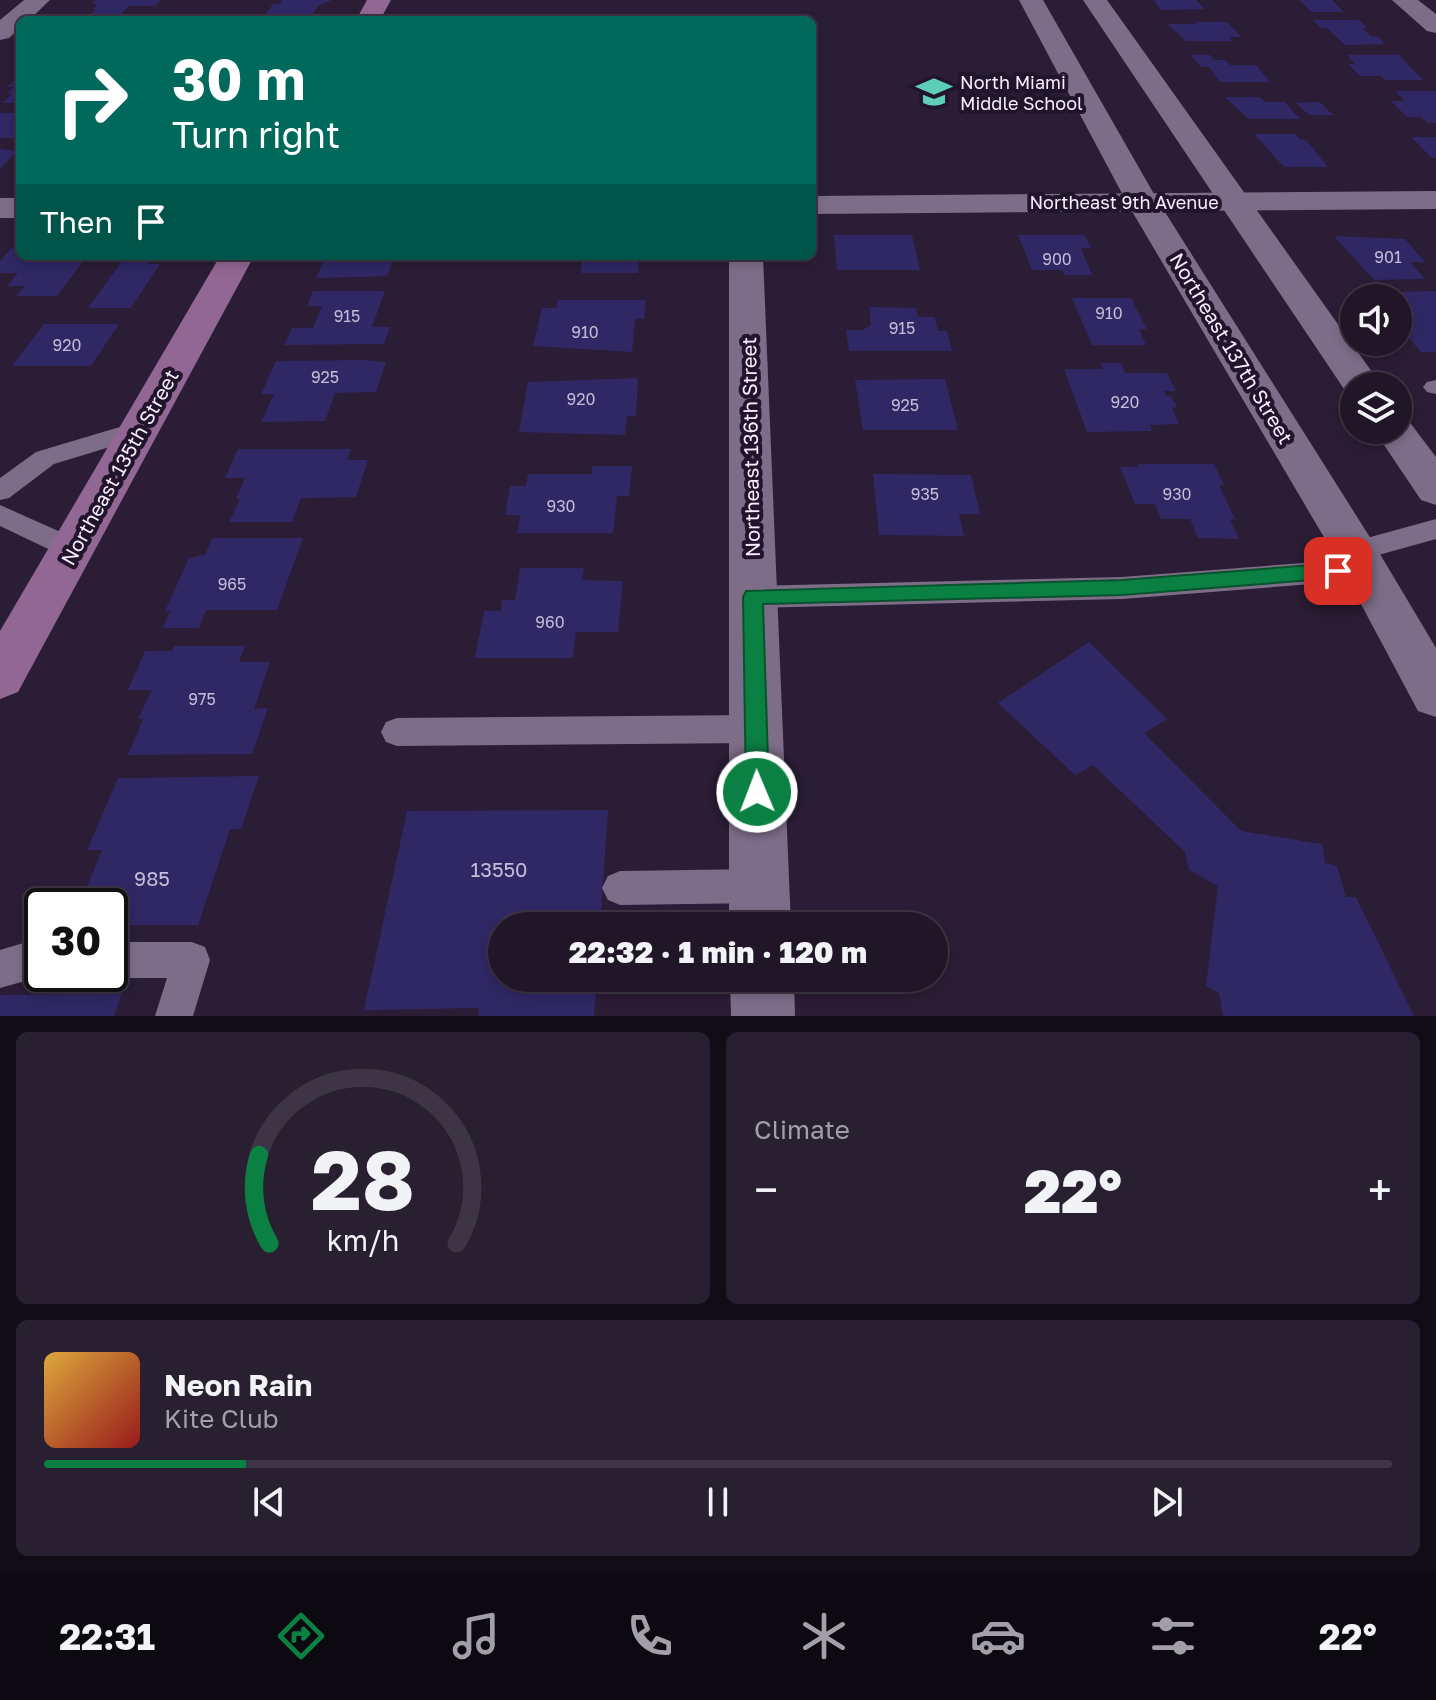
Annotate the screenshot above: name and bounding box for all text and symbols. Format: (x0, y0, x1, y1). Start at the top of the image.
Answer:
text: 30 m (172, 45, 306, 112)
icon: right (40, 48, 144, 152)
place label: North Miami Middle School (960, 71, 1083, 114)
school or university icon: North Miami Middle School (915, 73, 953, 111)
text: Turn right (172, 113, 340, 156)
street label: Northeast 9th Avenue (1029, 191, 1219, 213)
icon: arrive (129, 200, 173, 244)
text: Then (40, 204, 113, 240)
house number: 901 (1374, 247, 1402, 267)
street label: Northeast 137th Street (1165, 248, 1299, 448)
house number: 900 (1042, 249, 1072, 269)
map controls (1340, 284, 1412, 444)
button: sound (1340, 284, 1412, 356)
house number: 910 (1095, 303, 1123, 323)
house number: 915 (334, 306, 360, 326)
house number: 915 (889, 318, 915, 338)
house number: 910 (571, 322, 599, 342)
house number: 920 (53, 335, 81, 355)
street label: Northeast 136th Street (736, 337, 764, 557)
street label: Northeast 135th Street (55, 365, 183, 569)
house number: 925 (311, 367, 339, 387)
button: layers (1340, 372, 1412, 444)
house number: 920 (567, 389, 595, 409)
house number: 920 (1111, 392, 1139, 412)
house number: 925 (891, 395, 919, 415)
house number: 935 (911, 484, 939, 504)
house number: 930 (1163, 484, 1191, 504)
house number: 930 (547, 496, 575, 516)
pin (1304, 537, 1372, 605)
icon: arrive (1316, 549, 1360, 593)
house number: 965 (218, 574, 246, 594)
house number: 960 (535, 612, 565, 632)
house number: 975 (188, 689, 216, 709)
position arrow (715, 750, 799, 834)
house number: 13550 (471, 857, 528, 881)
house number: 985 (134, 866, 170, 890)
speed limit sign: 30 (24, 888, 128, 992)
text: 22:32 · 1 min · 120 m (569, 934, 867, 970)
text: Climate (754, 1114, 850, 1145)
text: 28 (311, 1128, 415, 1228)
text: 22° (1024, 1154, 1122, 1226)
text: − (754, 1163, 778, 1216)
text: + (1368, 1163, 1392, 1216)
text: km/h (327, 1223, 399, 1257)
text: Neon Rain (164, 1367, 312, 1403)
text: Kite Club (164, 1403, 279, 1434)
icon: previous (247, 1480, 291, 1524)
icon: pause (696, 1480, 740, 1524)
icon: next (1145, 1480, 1189, 1524)
icon: directions (273, 1608, 329, 1664)
icon: music (448, 1608, 504, 1664)
icon: phone (622, 1608, 678, 1664)
icon: climate (796, 1608, 852, 1664)
icon: car (970, 1608, 1026, 1664)
icon: filters (1145, 1608, 1201, 1664)
text: 22:31 (59, 1615, 155, 1658)
text: 22° (1319, 1615, 1377, 1658)

